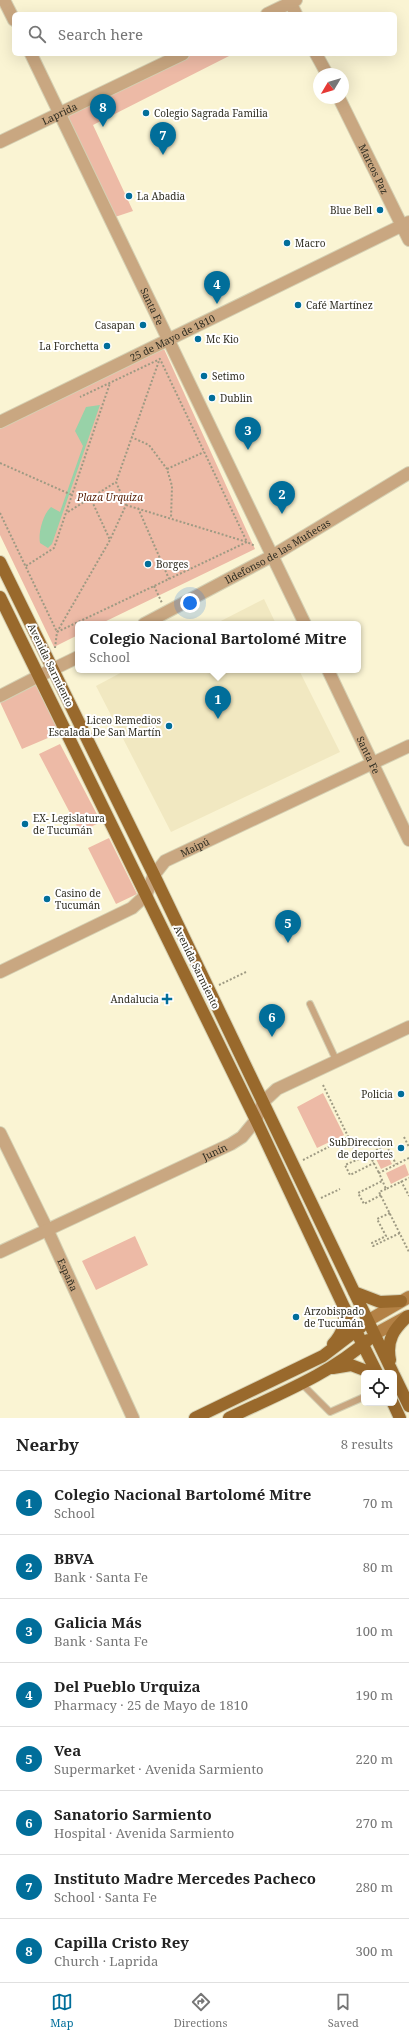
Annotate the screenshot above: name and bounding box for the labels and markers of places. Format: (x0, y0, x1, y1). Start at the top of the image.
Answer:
pin: 8 (90, 94, 116, 127)
place label: Colegio Sagrada Familia (154, 106, 268, 120)
marker: Colegio Sagrada Familia (141, 108, 151, 118)
pin: 7 (150, 122, 176, 155)
place label: La Abadia (137, 189, 186, 203)
marker: La Abadia (124, 191, 134, 201)
place label: Blue Bell (330, 203, 372, 217)
marker: Blue Bell (375, 205, 385, 215)
place label: Macro (295, 236, 326, 250)
marker: Macro (282, 238, 292, 248)
pin: 4 (204, 271, 230, 304)
place label: Café Martínez (306, 298, 373, 312)
marker: Café Martínez (293, 300, 303, 310)
place label: Casapan (95, 318, 136, 332)
marker: Casapan (138, 320, 148, 330)
place label: Mc Kio (206, 332, 239, 346)
marker: Mc Kio (193, 334, 203, 344)
place label: La Forchetta (39, 339, 99, 353)
marker: La Forchetta (102, 341, 112, 351)
place label: Setimo (212, 369, 245, 383)
marker: Setimo (199, 371, 209, 381)
place label: Dublin (220, 391, 253, 405)
marker: Dublin (207, 393, 217, 403)
pin: 3 (235, 417, 261, 450)
pin: 2 (269, 481, 295, 514)
place label: Borges (156, 557, 189, 571)
marker: Borges (143, 559, 153, 569)
pin: 1 (205, 686, 231, 719)
place label: Liceo Remedios Escalada De San Martín (48, 713, 162, 739)
marker: Liceo Remedios Escalada De San Martín (164, 721, 174, 731)
place label: EX- Legislatura de Tucumán (33, 811, 105, 837)
marker: EX- Legislatura de Tucumán (20, 819, 30, 829)
place label: Casino de Tucumán (55, 886, 101, 912)
marker: Casino de Tucumán (42, 894, 52, 904)
pin: 5 (275, 910, 301, 943)
place label: Andalucia (111, 992, 159, 1006)
marker: Andalucia (162, 994, 172, 1004)
pin: 6 (259, 1004, 285, 1037)
place label: Policia (361, 1087, 393, 1101)
marker: Policia (396, 1089, 406, 1099)
place label: SubDireccion de deportes (329, 1135, 394, 1161)
marker: SubDireccion de deportes (396, 1143, 406, 1153)
place label: Arzobispado de Tucumán (304, 1304, 364, 1330)
marker: Arzobispado de Tucumán (291, 1312, 301, 1322)

